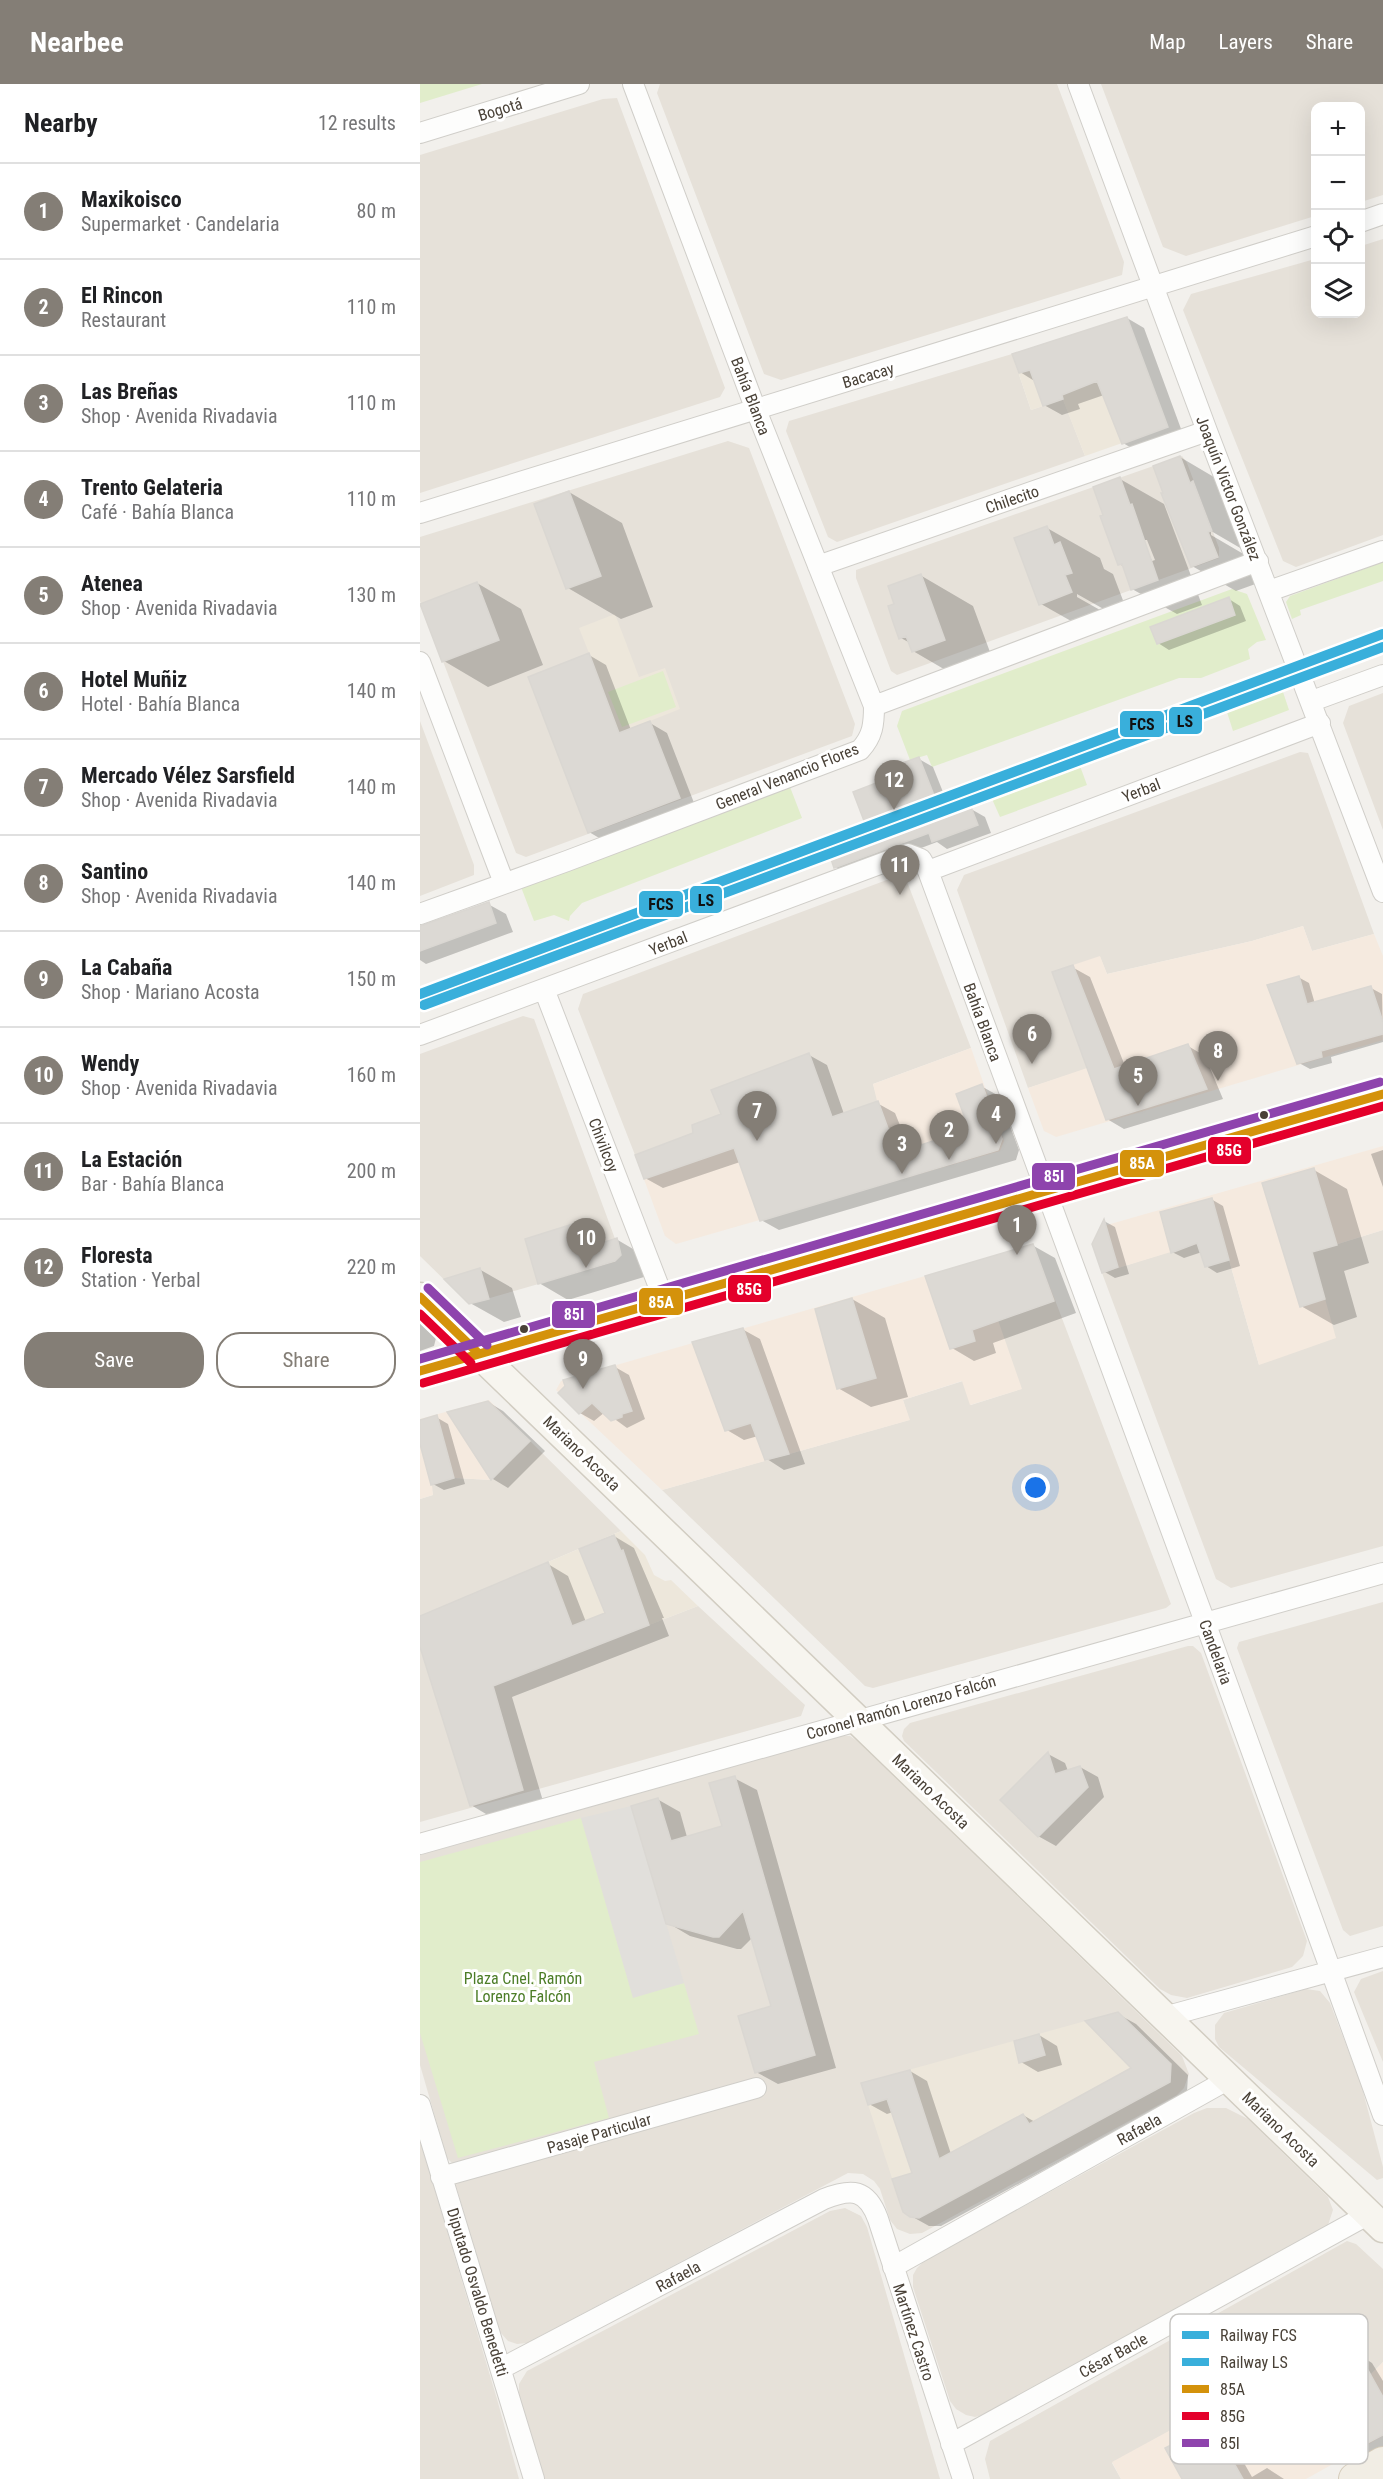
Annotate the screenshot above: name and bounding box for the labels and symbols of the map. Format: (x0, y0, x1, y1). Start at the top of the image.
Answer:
street label: Bogotá (476, 94, 524, 125)
street label: Bahía Blanca (727, 354, 774, 438)
street label: Bacacay (840, 359, 897, 392)
street label: Joaquín Victor González (1192, 413, 1265, 563)
street label: Chilecito (983, 481, 1041, 517)
line badge: LS (1168, 706, 1203, 735)
line badge: FCS (1119, 710, 1165, 738)
text: LS (1177, 712, 1194, 731)
text: FCS (1129, 715, 1155, 734)
street label: General Venancio Flores (713, 739, 862, 814)
pin: 12 (874, 760, 914, 810)
street label: Yerbal (1119, 775, 1163, 806)
pin: 11 (880, 846, 920, 895)
line badge: LS (689, 885, 723, 914)
line badge: FCS (638, 890, 684, 918)
text: LS (698, 891, 715, 910)
text: FCS (648, 895, 674, 914)
street label: Yerbal (646, 928, 690, 959)
street label: Bahía Blanca (960, 980, 1005, 1064)
pin: 6 (1012, 1014, 1052, 1064)
pin: 8 (1198, 1032, 1238, 1081)
pin: 5 (1118, 1056, 1158, 1106)
pin: 7 (738, 1092, 776, 1141)
pin: 4 (976, 1094, 1016, 1144)
unlabelled marker (1258, 1109, 1270, 1121)
pin: 2 (930, 1110, 968, 1160)
street label: Chivilcoy (585, 1115, 623, 1175)
pin: 3 (882, 1124, 922, 1174)
line badge: 85G (1207, 1136, 1252, 1165)
text: 85G (1216, 1141, 1242, 1160)
line badge: 85A (1119, 1149, 1165, 1178)
text: 85A (1129, 1154, 1155, 1173)
line badge: 85I (1031, 1162, 1076, 1191)
text: 85I (1044, 1167, 1064, 1186)
pin: 1 (998, 1206, 1036, 1255)
pin: 10 (566, 1218, 606, 1268)
line badge: 85G (727, 1274, 772, 1303)
text: 85G (736, 1280, 762, 1299)
line badge: 85A (638, 1287, 684, 1316)
text: 85A (648, 1293, 674, 1312)
line badge: 85I (551, 1300, 596, 1329)
text: 85I (564, 1305, 584, 1324)
unlabelled marker (518, 1323, 530, 1335)
pin: 9 (564, 1340, 602, 1389)
street label: Mariano Acosta (539, 1412, 624, 1495)
your location (1021, 1473, 1050, 1502)
street label: Candelaria (1195, 1617, 1236, 1687)
street label: Coronel Ramón Lorenzo Falcón (804, 1671, 998, 1744)
street label: Mariano Acosta (888, 1750, 973, 1833)
park label: Plaza Cnel. Ramón Lorenzo Falcón (464, 1969, 582, 2006)
street label: Mariano Acosta (1238, 2088, 1323, 2171)
street label: Pasaje Particular (545, 2109, 654, 2157)
street label: Rafaela (1114, 2110, 1165, 2149)
street label: Diputado Osvaldo Benedetti (443, 2206, 512, 2379)
street label: Rafaela (653, 2257, 704, 2296)
street label: Martínez Castro (889, 2281, 938, 2383)
legend (1170, 2314, 1368, 2464)
text: Railway FCS (1220, 2326, 1297, 2345)
street label: César Bacle (1076, 2329, 1151, 2382)
text: Railway LS (1220, 2353, 1288, 2372)
text: 85A (1220, 2380, 1245, 2399)
text: 85G (1220, 2407, 1245, 2426)
text: 85I (1220, 2434, 1240, 2453)

